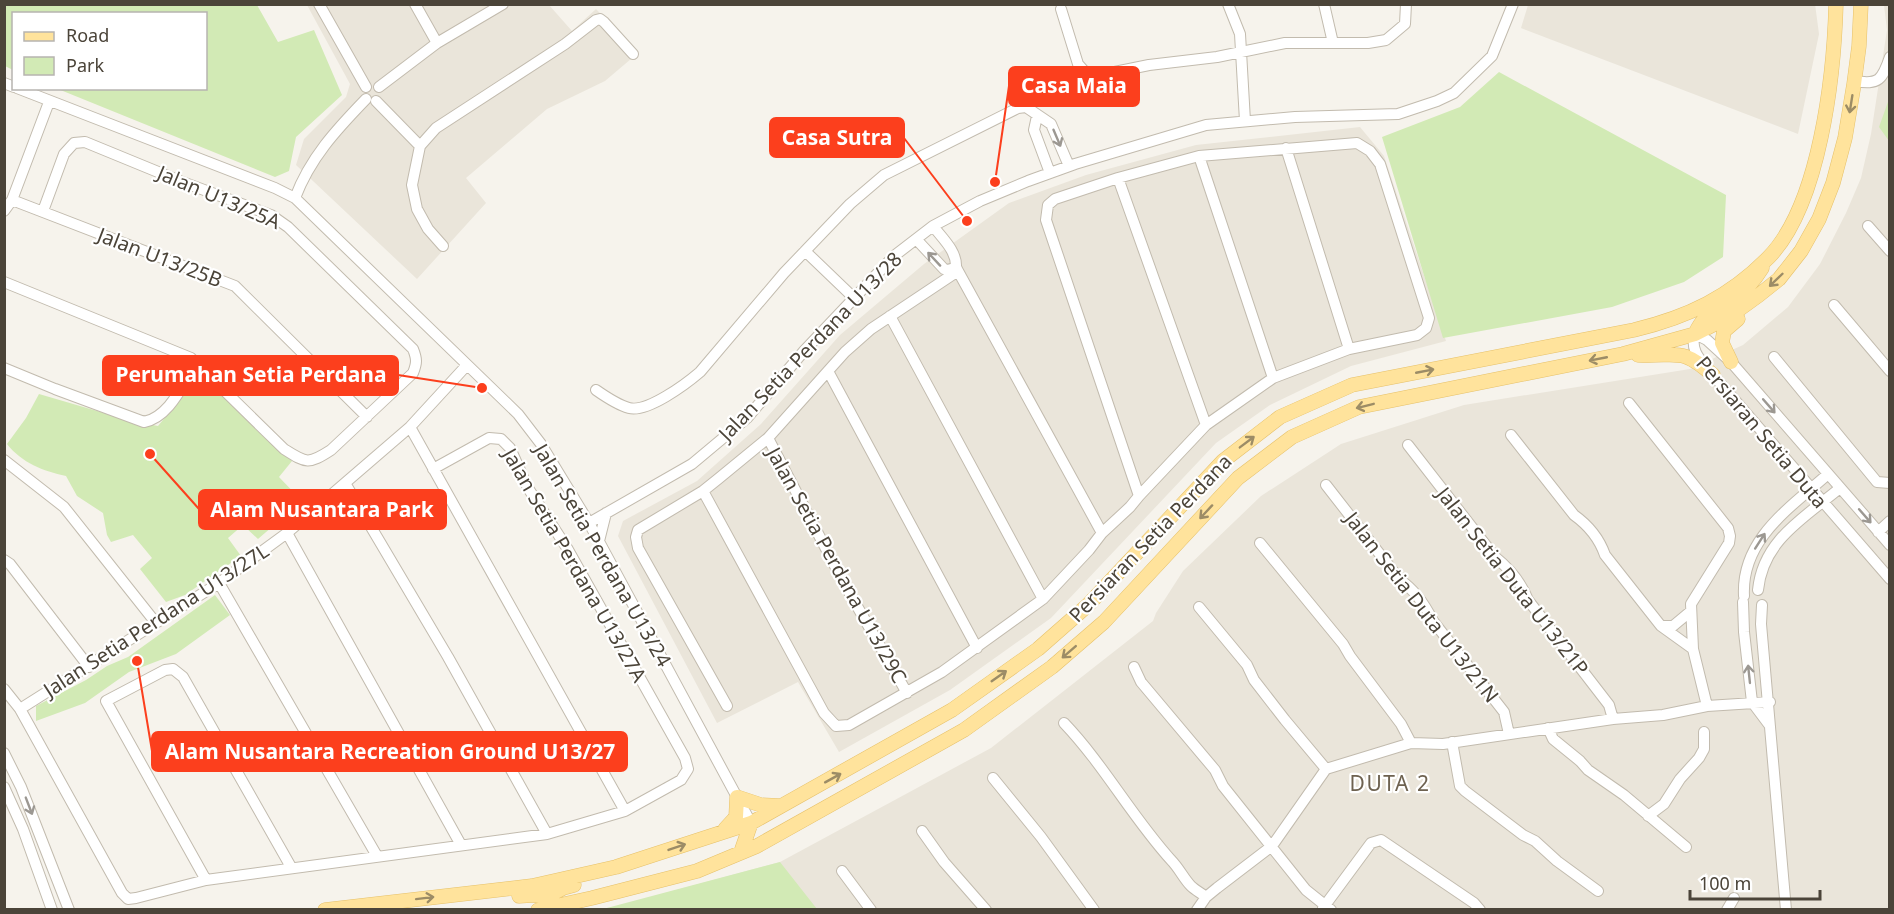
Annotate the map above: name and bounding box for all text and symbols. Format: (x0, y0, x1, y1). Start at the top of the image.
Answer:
legend (12, 12, 207, 90)
text: Road (66, 23, 109, 47)
text: Park (66, 53, 104, 77)
callout: Casa Maia (1009, 67, 1139, 106)
text: Casa Maia (1021, 71, 1127, 99)
one-way arrow (1845, 94, 1856, 114)
callout: Casa Sutra (770, 118, 904, 157)
text: Casa Sutra (782, 123, 892, 151)
one-way arrow (1052, 128, 1063, 146)
street label: Jalan U13/25A (151, 158, 285, 235)
street label: Jalan U13/25B (92, 220, 226, 293)
street label: Jalan Setia Perdana U13/28 (711, 246, 908, 448)
one-way arrow (927, 252, 941, 267)
one-way arrow (1768, 273, 1783, 288)
street label: Persiaran Setia Duta (1690, 350, 1834, 514)
one-way arrow (1588, 354, 1607, 366)
callout: Perumahan Setia Perdana (103, 356, 398, 395)
text: Perumahan Setia Perdana (115, 360, 387, 388)
one-way arrow (1416, 364, 1435, 376)
one-way arrow (1763, 398, 1776, 414)
one-way arrow (1356, 401, 1375, 413)
one-way arrow (1239, 436, 1255, 449)
street label: Jalan Setia Perdana U13/24 (527, 437, 678, 672)
street label: Jalan Setia Perdana U13/27A (496, 441, 653, 687)
street label: Jalan Setia Perdana U13/29C (760, 441, 913, 688)
street label: Persiaran Setia Perdana (1063, 448, 1237, 628)
street label: Jalan Setia Duta U13/21P (1430, 480, 1595, 681)
callout: Alam Nusantara Park (199, 490, 446, 529)
text: Alam Nusantara Park (210, 495, 435, 523)
street label: Jalan Setia Duta U13/21N (1338, 504, 1505, 708)
one-way arrow (1198, 505, 1213, 520)
one-way arrow (1858, 509, 1872, 524)
one-way arrow (1754, 534, 1766, 550)
street label: Jalan Setia Perdana U13/27L (36, 537, 274, 704)
one-way arrow (1062, 645, 1077, 659)
one-way arrow (1744, 665, 1755, 685)
one-way arrow (991, 670, 1007, 683)
callout: Alam Nusantara Recreation Ground U13/27 (152, 732, 627, 771)
text: Alam Nusantara Recreation Ground U13/27 (165, 737, 615, 765)
district label: DUTA 2 (1350, 769, 1430, 797)
one-way arrow (824, 772, 841, 784)
one-way arrow (24, 796, 35, 815)
one-way arrow (667, 841, 686, 852)
scale bar (1690, 863, 1820, 901)
text: 100 m (1699, 871, 1751, 895)
one-way arrow (414, 892, 434, 903)

